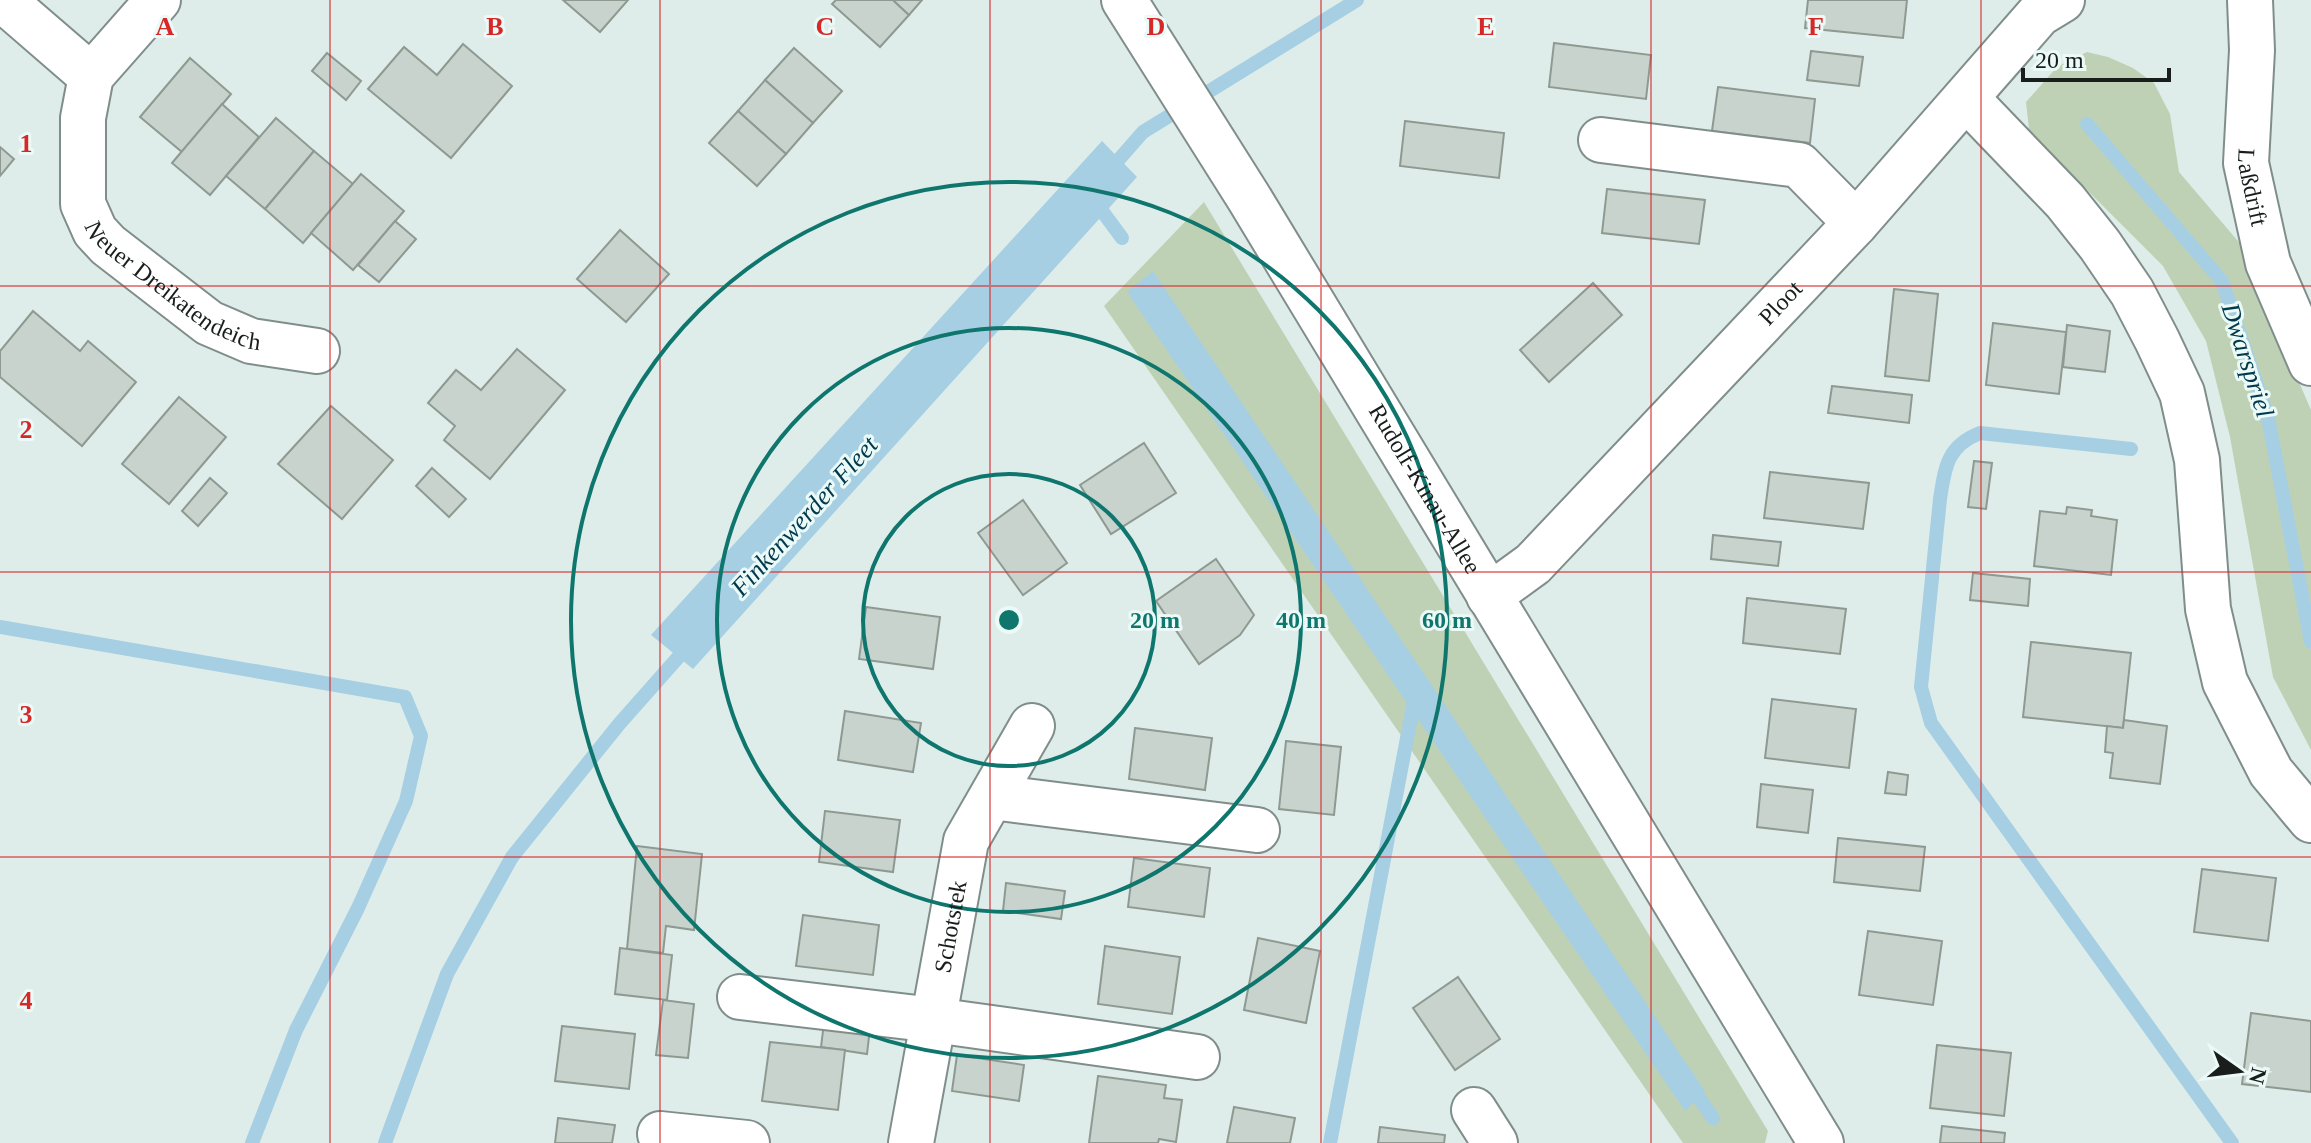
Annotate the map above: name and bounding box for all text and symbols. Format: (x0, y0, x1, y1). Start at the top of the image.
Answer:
text: A (156, 12, 175, 41)
text: B (486, 12, 504, 41)
text: C (816, 12, 834, 41)
text: D (1147, 12, 1165, 41)
text: E (1477, 12, 1495, 41)
text: F (1808, 12, 1824, 41)
scale bar (2023, 32, 2169, 82)
text: 20 m (2035, 47, 2084, 73)
text: 1 (20, 129, 33, 158)
street label: Laßdrift (2233, 148, 2273, 229)
street label: Neuer Dreikatendeich (79, 217, 262, 355)
street label: Ploot (1753, 275, 1807, 330)
water label: Dwarspriel (2215, 298, 2280, 421)
street label: Rudolf-Kinau-Allee (1364, 399, 1486, 578)
text: 2 (20, 415, 33, 444)
water label: Finkenwerder Fleet (724, 430, 884, 603)
centre of rings (995, 606, 1023, 634)
text: 20 m (1130, 607, 1180, 633)
text: 40 m (1276, 607, 1326, 633)
text: 60 m (1422, 607, 1472, 633)
text: 3 (20, 700, 33, 729)
street label: Schotstek (929, 878, 972, 975)
text: 4 (20, 986, 33, 1015)
north arrow (2199, 1031, 2279, 1111)
text: N (2244, 1065, 2272, 1087)

